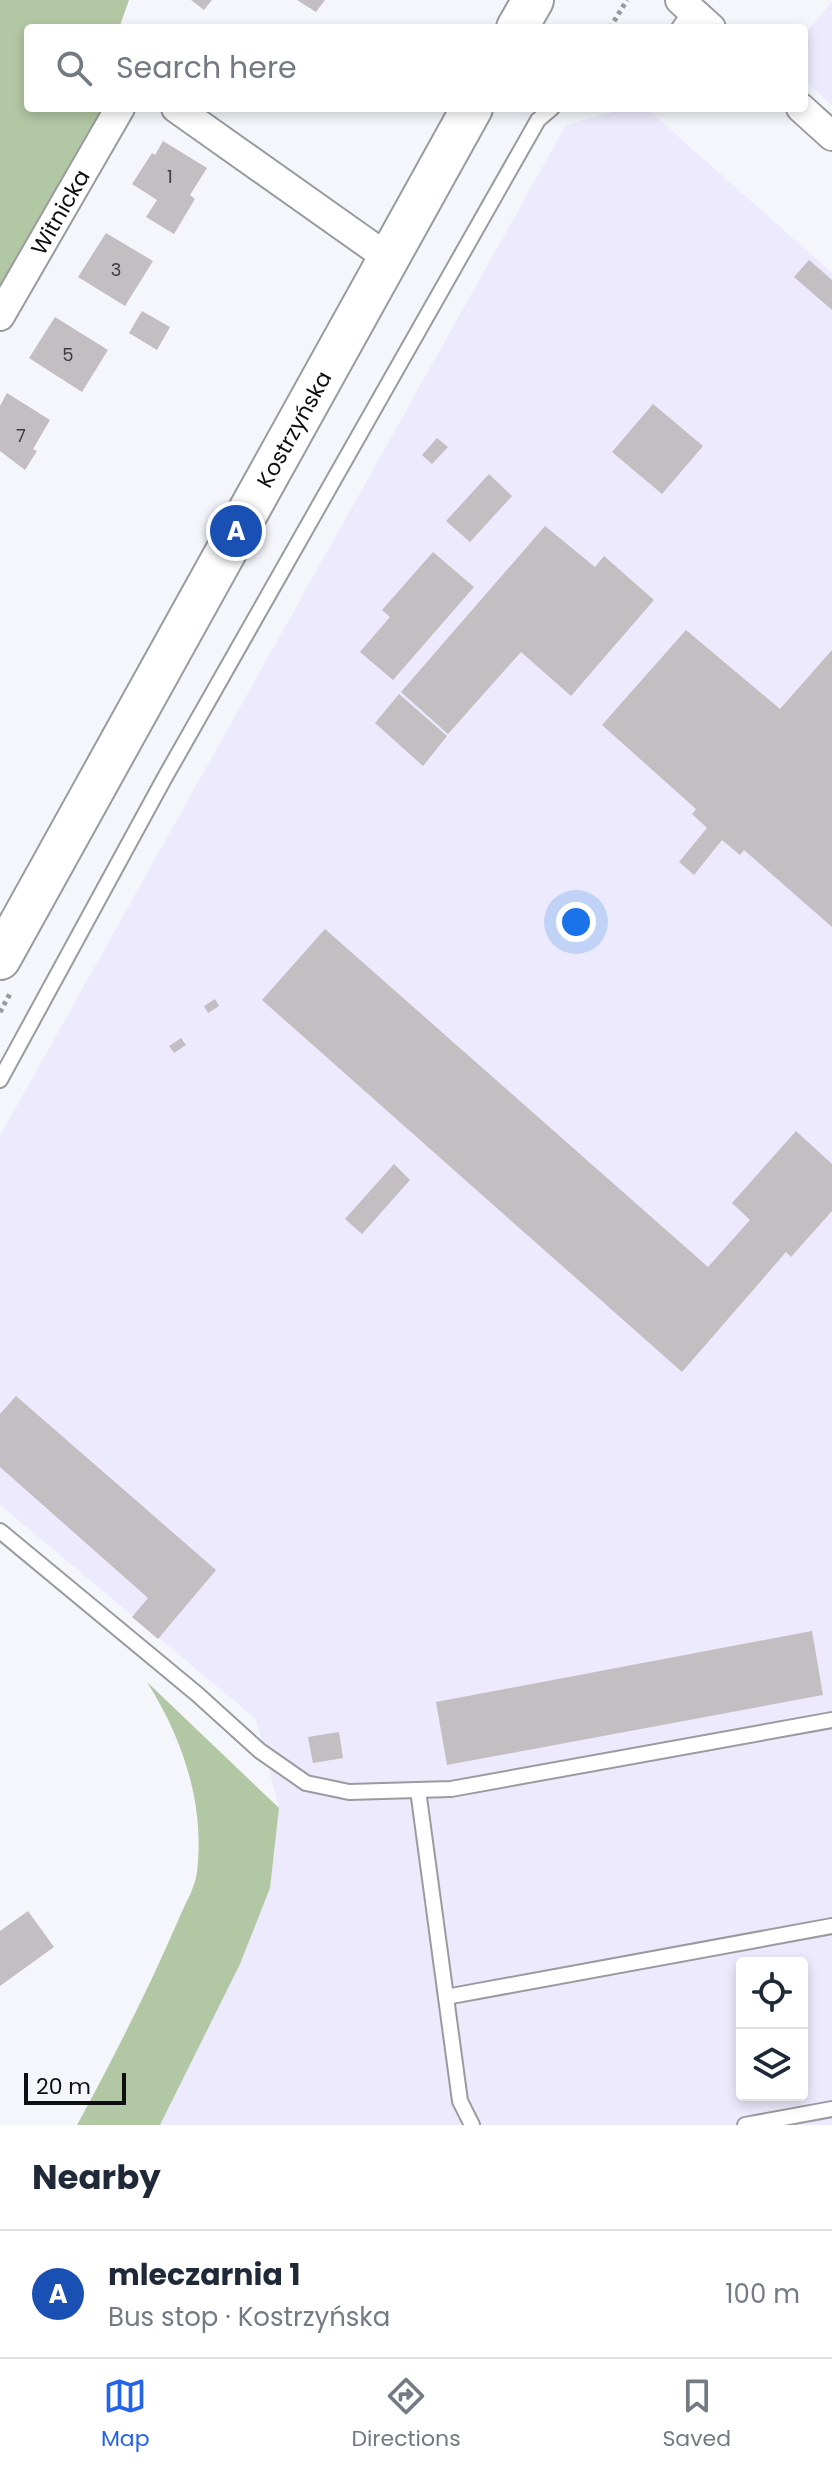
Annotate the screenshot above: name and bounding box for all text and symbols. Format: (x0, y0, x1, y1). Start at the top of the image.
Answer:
search box (24, 24, 808, 112)
icon: search (52, 46, 96, 90)
text: Search here (116, 46, 297, 89)
street label: Witnicka (23, 164, 97, 261)
house number: 1 (167, 164, 173, 189)
house number: 3 (111, 257, 121, 282)
house number: 5 (62, 342, 74, 367)
street label: Kostrzyńska (249, 365, 339, 493)
house number: 7 (16, 423, 26, 448)
pin: A (210, 501, 262, 561)
your location (556, 902, 596, 942)
map controls (736, 1957, 808, 2101)
button: locate (736, 1957, 808, 2029)
button: layers (736, 2029, 808, 2101)
scale bar (24, 2069, 126, 2105)
text: 20 m (36, 2071, 91, 2102)
text: Nearby (32, 2153, 161, 2201)
text: mleczarnia 1 (108, 2253, 300, 2296)
text: A (48, 2276, 68, 2312)
text: 100 m (725, 2276, 800, 2312)
text: Bus stop · Kostrzyńska (108, 2299, 390, 2335)
tab: Map (101, 2374, 150, 2455)
tab: Directions (351, 2374, 461, 2455)
tab: Saved (662, 2374, 731, 2455)

